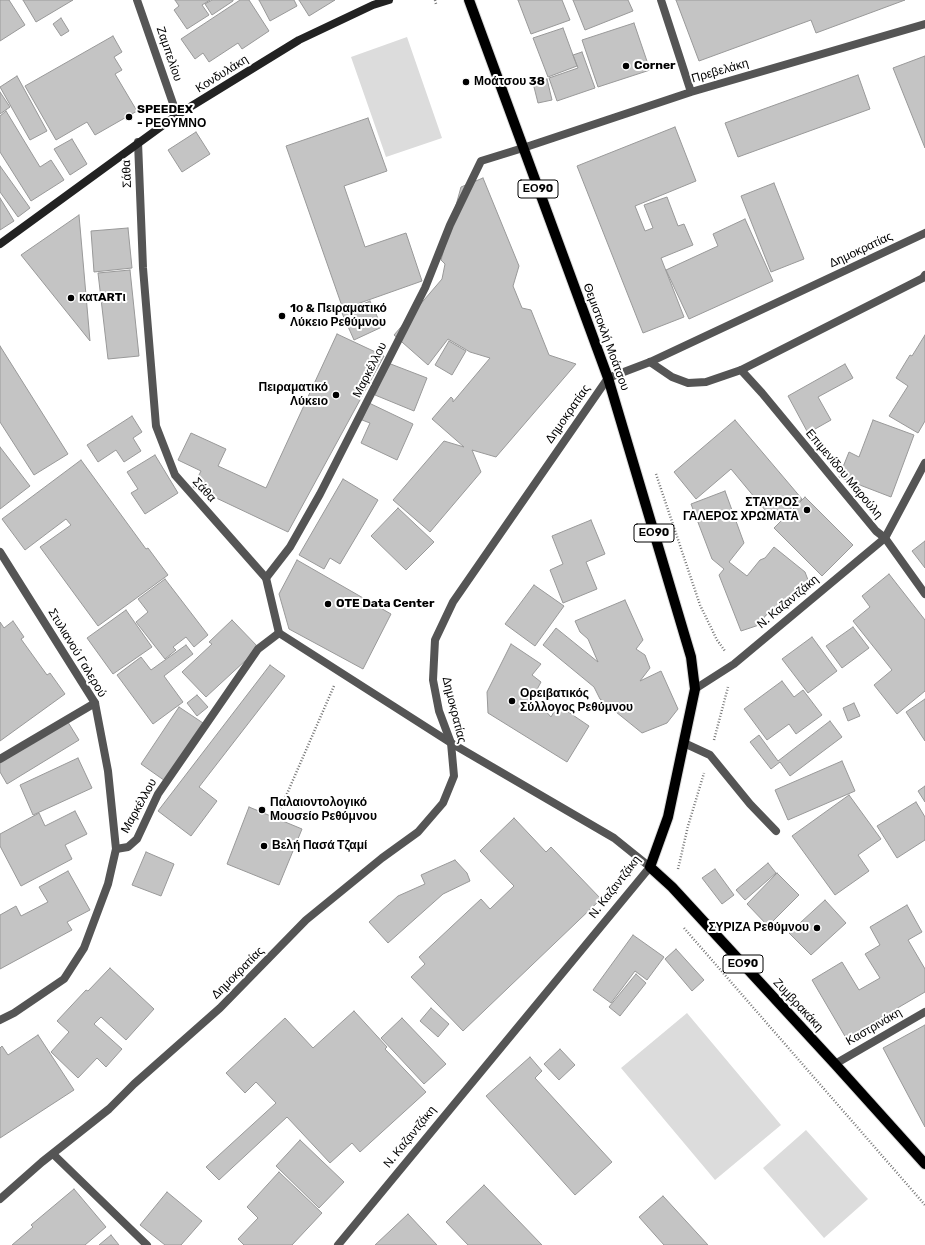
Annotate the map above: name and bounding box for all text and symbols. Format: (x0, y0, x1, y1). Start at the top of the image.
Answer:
street label: Ζαμπελίου (153, 25, 185, 83)
street label: Κονδυλάκη (193, 52, 251, 96)
street label: Πρεβελάκη (690, 56, 750, 86)
place label: Corner (634, 59, 675, 73)
marker: Corner (621, 61, 631, 71)
place label: Μοάτσου 38 (474, 75, 545, 89)
marker: Μοάτσου 38 (461, 77, 471, 87)
place label: SPEEDEX - ΡΕΘΥΜΝΟ (137, 103, 206, 131)
marker: SPEEDEX - ΡΕΘΥΜΝΟ (124, 112, 134, 122)
street label: Σάθα (119, 160, 135, 188)
road number: ΕΟ90 (518, 180, 558, 198)
street label: Δημοκρατίας (827, 229, 895, 271)
street label: Θεμιστοκλή Μοάτσου (580, 281, 632, 393)
place label: κατARTι (79, 291, 126, 305)
marker: κατARTι (66, 293, 76, 303)
place label: 1ο & Πειραματικό Λύκειο Ρεθύμνου (290, 302, 387, 330)
marker: 1ο & Πειραματικό Λύκειο Ρεθύμνου (277, 311, 287, 321)
street label: Μαρκέλλου (350, 340, 390, 400)
place label: Πειραματικό Λύκειο (258, 381, 328, 409)
street label: Δημοκρατίας (543, 382, 593, 446)
marker: Πειραματικό Λύκειο (331, 390, 341, 400)
street label: Επιμενίδου Μαρούλη (802, 426, 886, 522)
street label: Σάθα (189, 475, 219, 505)
place label: ΣΤΑΥΡΟΣ ΓΑΛΕΡΟΣ ΧΡΩΜΑΤΑ (683, 496, 799, 524)
marker: ΣΤΑΥΡΟΣ ΓΑΛΕΡΟΣ ΧΡΩΜΑΤΑ (802, 505, 812, 515)
road number: ΕΟ90 (634, 524, 674, 542)
street label: Ν. Καζαντζάκη (754, 572, 822, 632)
place label: OTE Data Center (336, 597, 434, 611)
marker: OTE Data Center (323, 599, 333, 609)
street label: Στυλιανού Γαλερού (45, 606, 109, 700)
street label: Δημοκρατίας (439, 675, 469, 745)
place label: Ορειβατικός Σύλλογος Ρεθύμνου (520, 687, 633, 715)
marker: Ορειβατικός Σύλλογος Ρεθύμνου (507, 696, 517, 706)
street label: Μαρκέλλου (118, 776, 160, 836)
place label: Παλαιοντολογικό Μουσείο Ρεθύμνου (270, 796, 377, 824)
marker: Παλαιοντολογικό Μουσείο Ρεθύμνου (257, 805, 267, 815)
place label: Βελή Πασά Τζαμί (272, 839, 367, 853)
marker: Βελή Πασά Τζαμί (259, 841, 269, 851)
street label: Ν. Καζαντζάκη (586, 853, 644, 921)
place label: ΣΥΡΙΖΑ Ρεθύμνου (708, 921, 809, 935)
marker: ΣΥΡΙΖΑ Ρεθύμνου (812, 923, 822, 933)
street label: Δημοκρατίας (209, 944, 267, 1002)
road number: ΕΟ90 (723, 955, 763, 973)
street label: Ζυμβρακάκη (770, 976, 826, 1034)
street label: Καστρινάκη (844, 1005, 904, 1049)
street label: Ν. Καζαντζάκη (381, 1103, 439, 1171)

